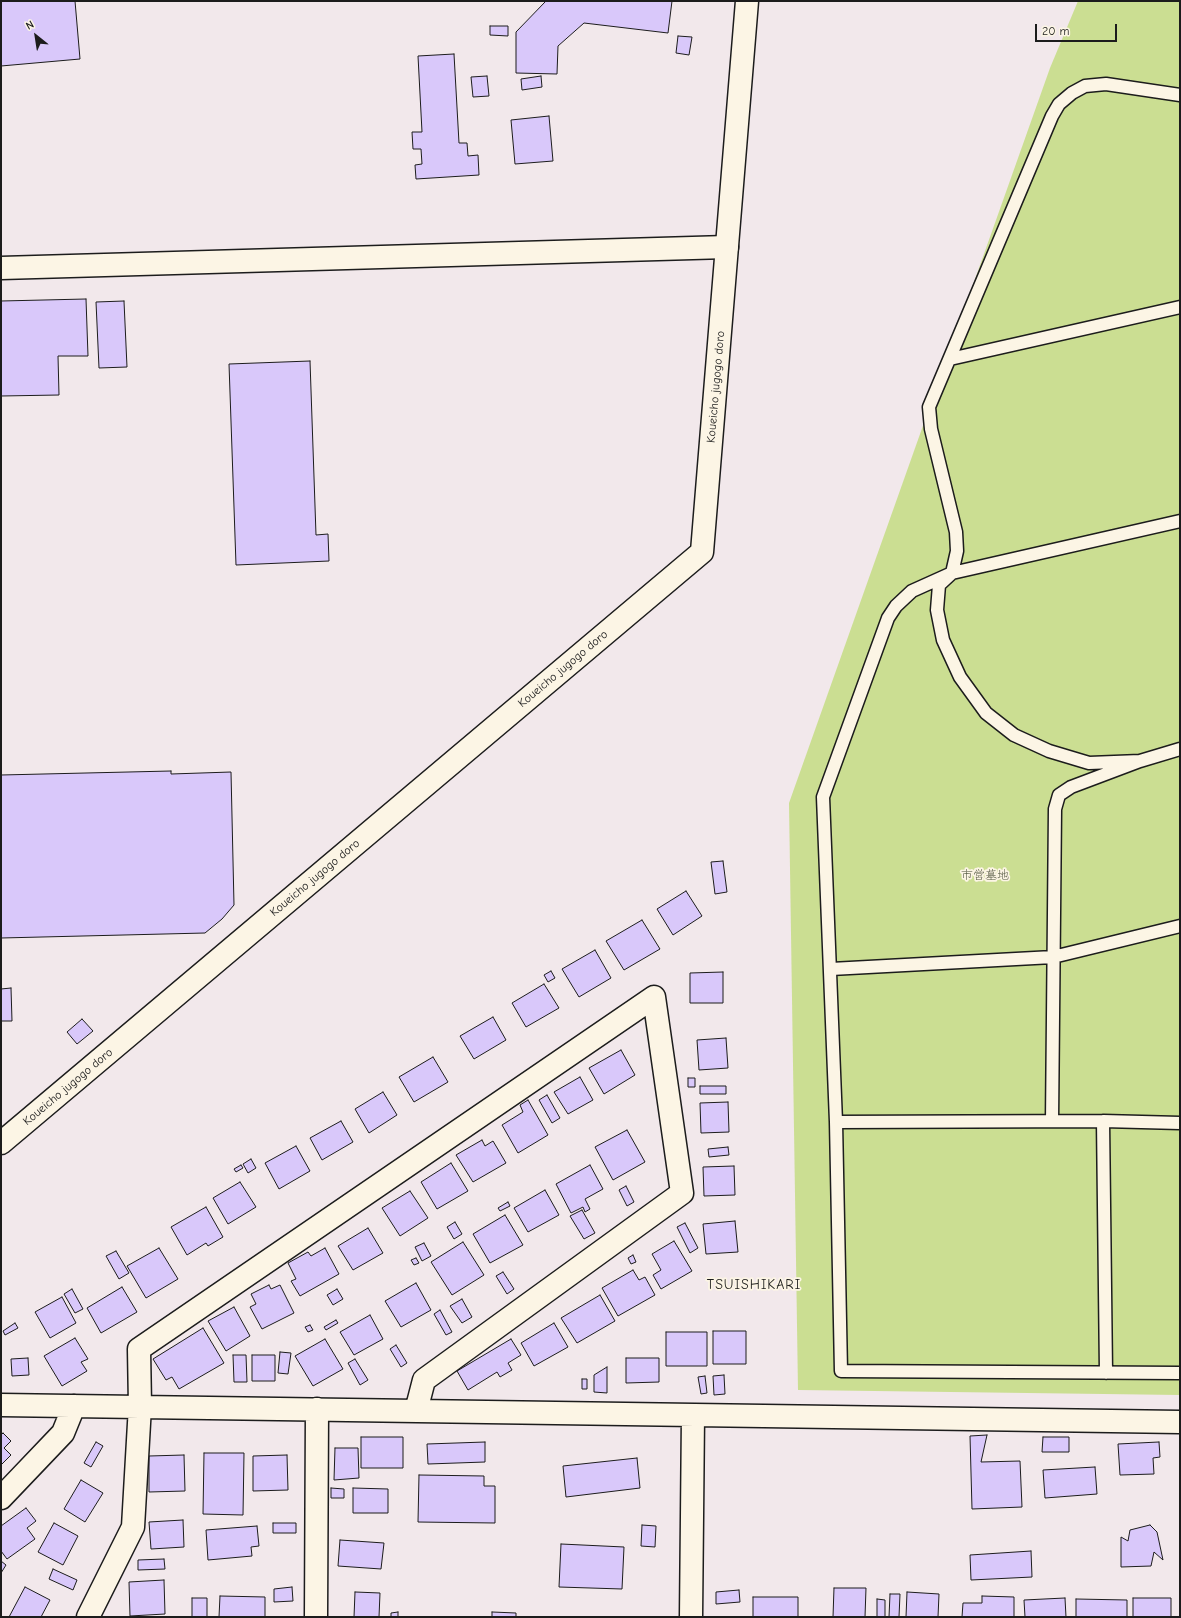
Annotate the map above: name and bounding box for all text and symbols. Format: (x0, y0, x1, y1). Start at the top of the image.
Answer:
north arrow (16, 16, 56, 56)
scale bar (1037, 16, 1119, 42)
text: N (23, 18, 36, 33)
text: 20 m (1042, 24, 1070, 38)
street label: Koueicho jugogo doro (704, 330, 728, 444)
street label: Koueicho jugogo doro (515, 627, 611, 711)
street label: Koueicho jugogo doro (267, 836, 363, 920)
park label: 市営墓地 (961, 869, 1009, 883)
street label: Koueicho jugogo doro (20, 1045, 116, 1129)
district label: TSUISHIKARI (707, 1277, 801, 1293)

